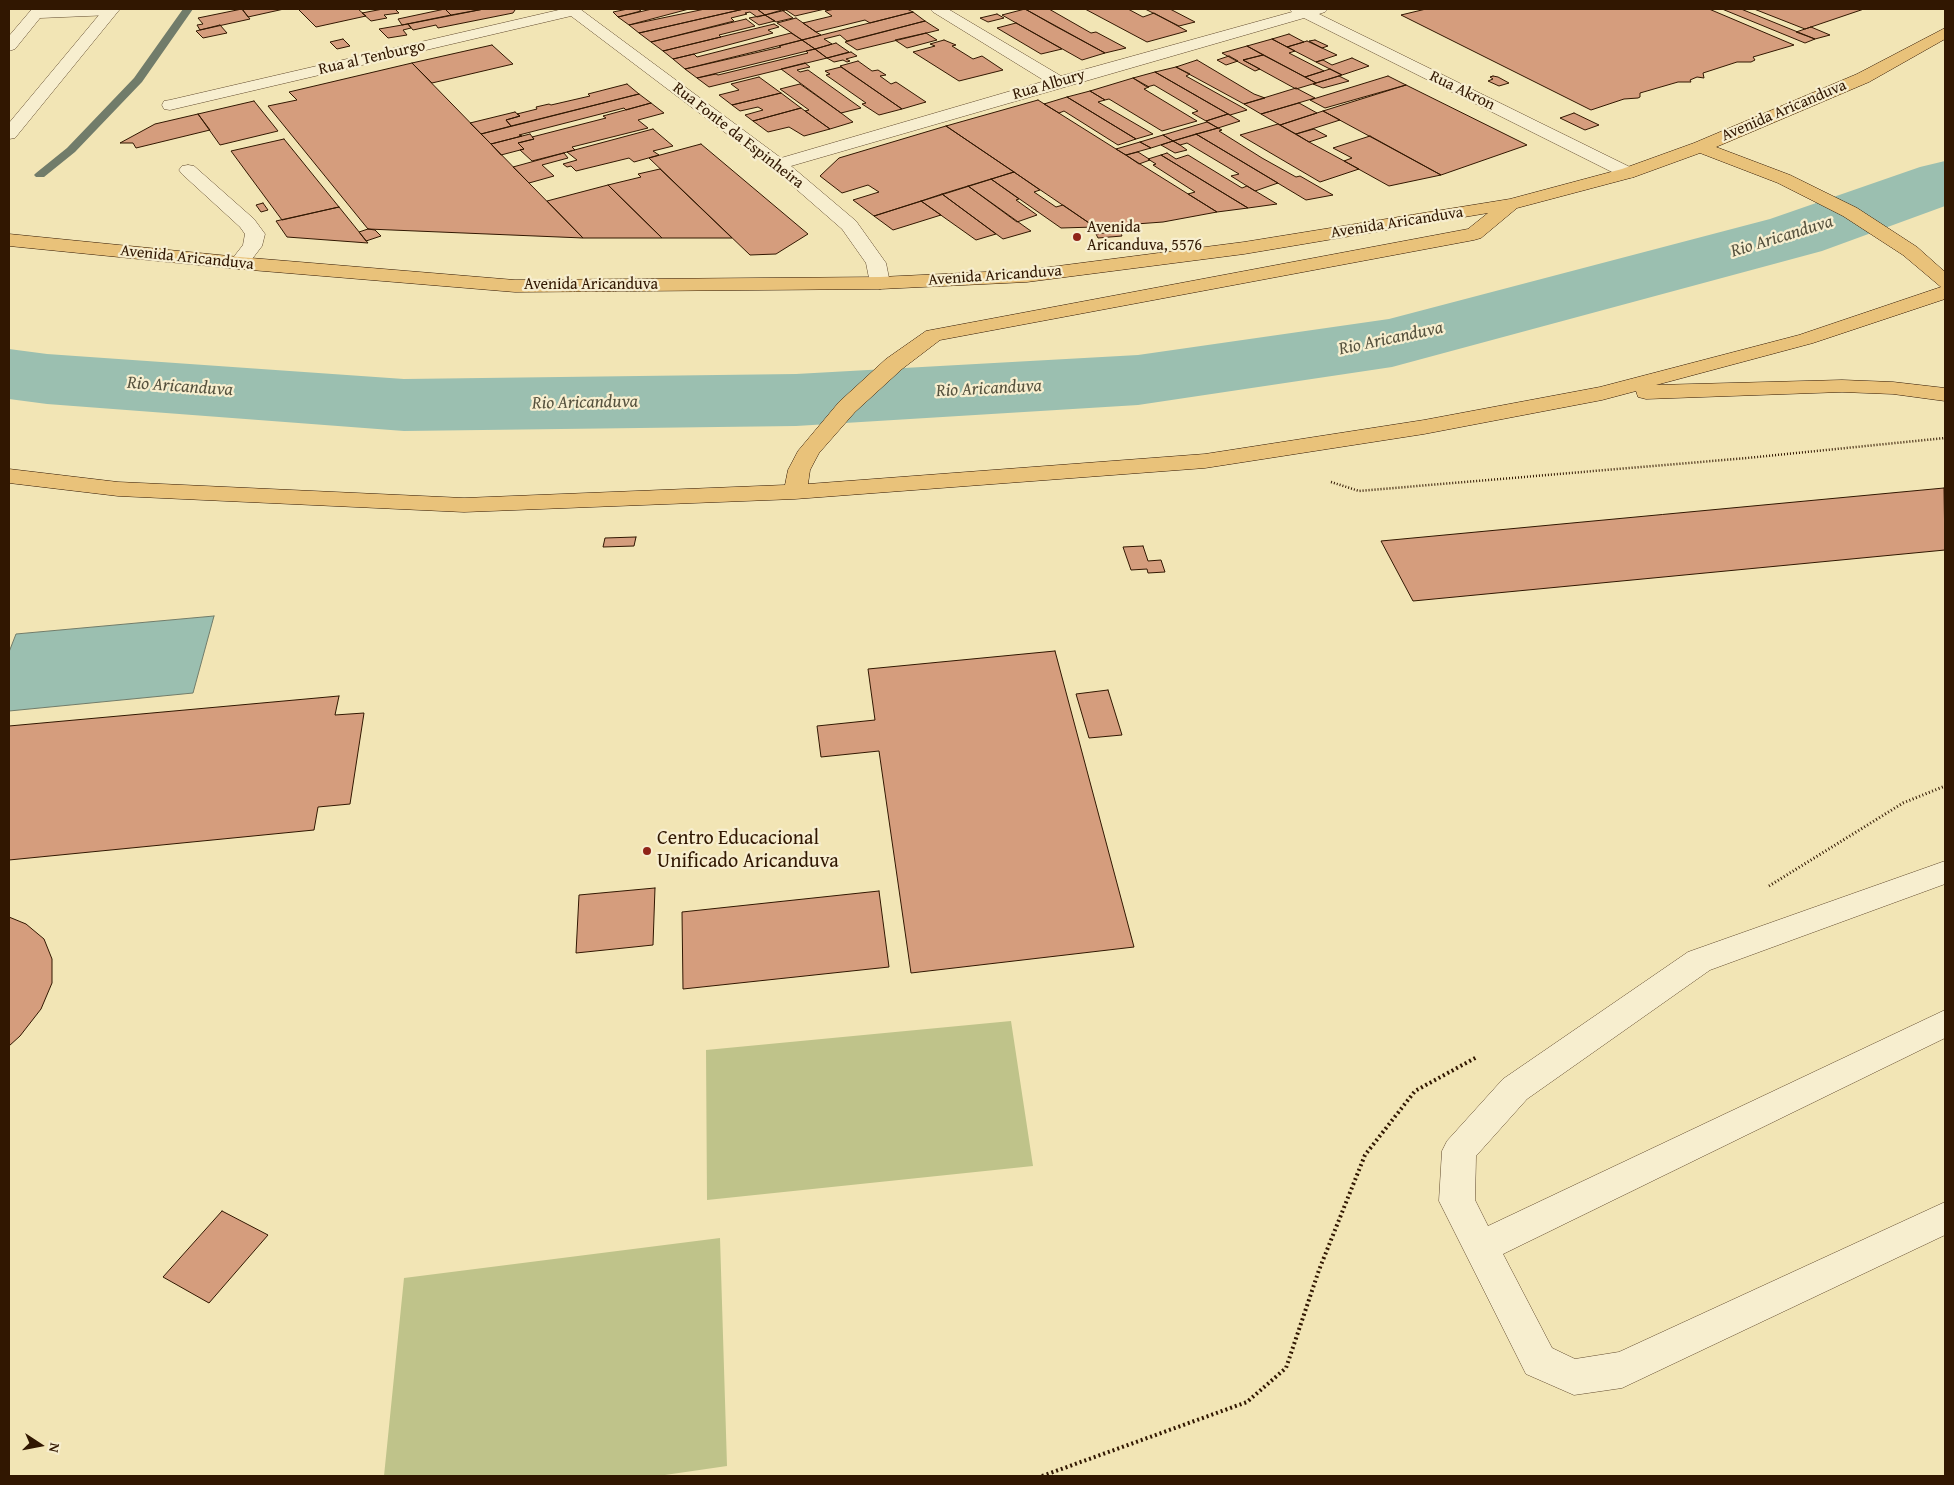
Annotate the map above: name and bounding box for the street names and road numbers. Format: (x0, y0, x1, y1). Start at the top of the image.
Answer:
street label: Rua al Tenburgo (317, 36, 427, 80)
street label: Rua Albury (1010, 65, 1088, 105)
street label: Rua Akron (1426, 67, 1498, 115)
street label: Avenida Aricanduva (1719, 76, 1849, 146)
street label: Rua Fonte da Espinheira (669, 79, 807, 193)
street label: Avenida Aricanduva (1329, 203, 1465, 243)
street label: Avenida Aricanduva (119, 241, 255, 275)
street label: Avenida Aricanduva (928, 262, 1062, 290)
street label: Avenida Aricanduva (524, 275, 658, 295)

